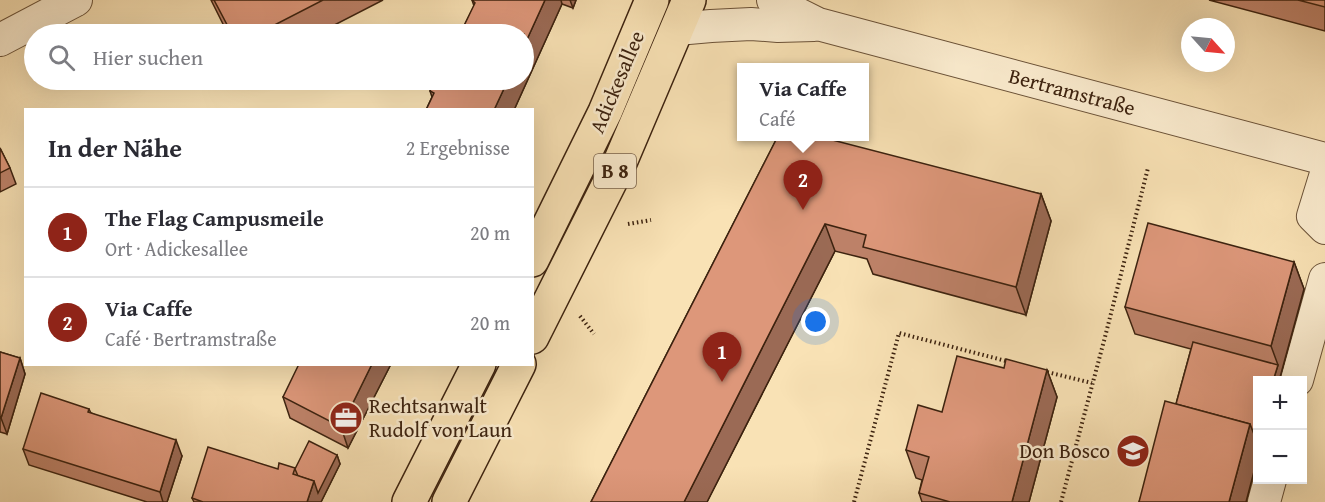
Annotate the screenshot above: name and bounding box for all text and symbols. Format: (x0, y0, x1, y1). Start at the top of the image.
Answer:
north arrow (1181, 18, 1235, 72)
search box (24, 24, 534, 90)
street label: Adickesallee (581, 26, 652, 138)
icon: search (45, 41, 78, 74)
text: Hier suchen (93, 41, 203, 73)
street label: Bertramstraße (1005, 60, 1139, 123)
popup (737, 63, 869, 141)
text: Via Caffe (759, 72, 847, 104)
text: Café (759, 104, 795, 133)
text: In der Nähe (48, 128, 182, 167)
text: 2 Ergebnisse (406, 133, 510, 162)
road number: B 8 (594, 154, 636, 188)
pin: 2 (784, 160, 822, 210)
text: The Flag Campusmeile (105, 202, 324, 234)
text: 1 (62, 218, 73, 247)
text: 20 m (470, 218, 510, 247)
text: Ort · Adickesallee (105, 234, 248, 263)
text: Via Caffe (105, 292, 193, 324)
your location (801, 307, 830, 336)
text: 2 (62, 308, 73, 337)
text: 20 m (470, 308, 510, 337)
text: Café · Bertramstraße (105, 324, 277, 353)
pin: 1 (702, 332, 742, 382)
map controls (1253, 376, 1307, 484)
button: + (1253, 376, 1307, 430)
place label: Rechtsanwalt Rudolf von Laun (369, 390, 512, 445)
office icon: Rechtsanwalt Rudolf von Laun (328, 400, 364, 436)
button: − (1253, 430, 1307, 484)
school or university icon: Don Bosco (1115, 433, 1151, 469)
place label: Don Bosco (1019, 435, 1110, 466)

